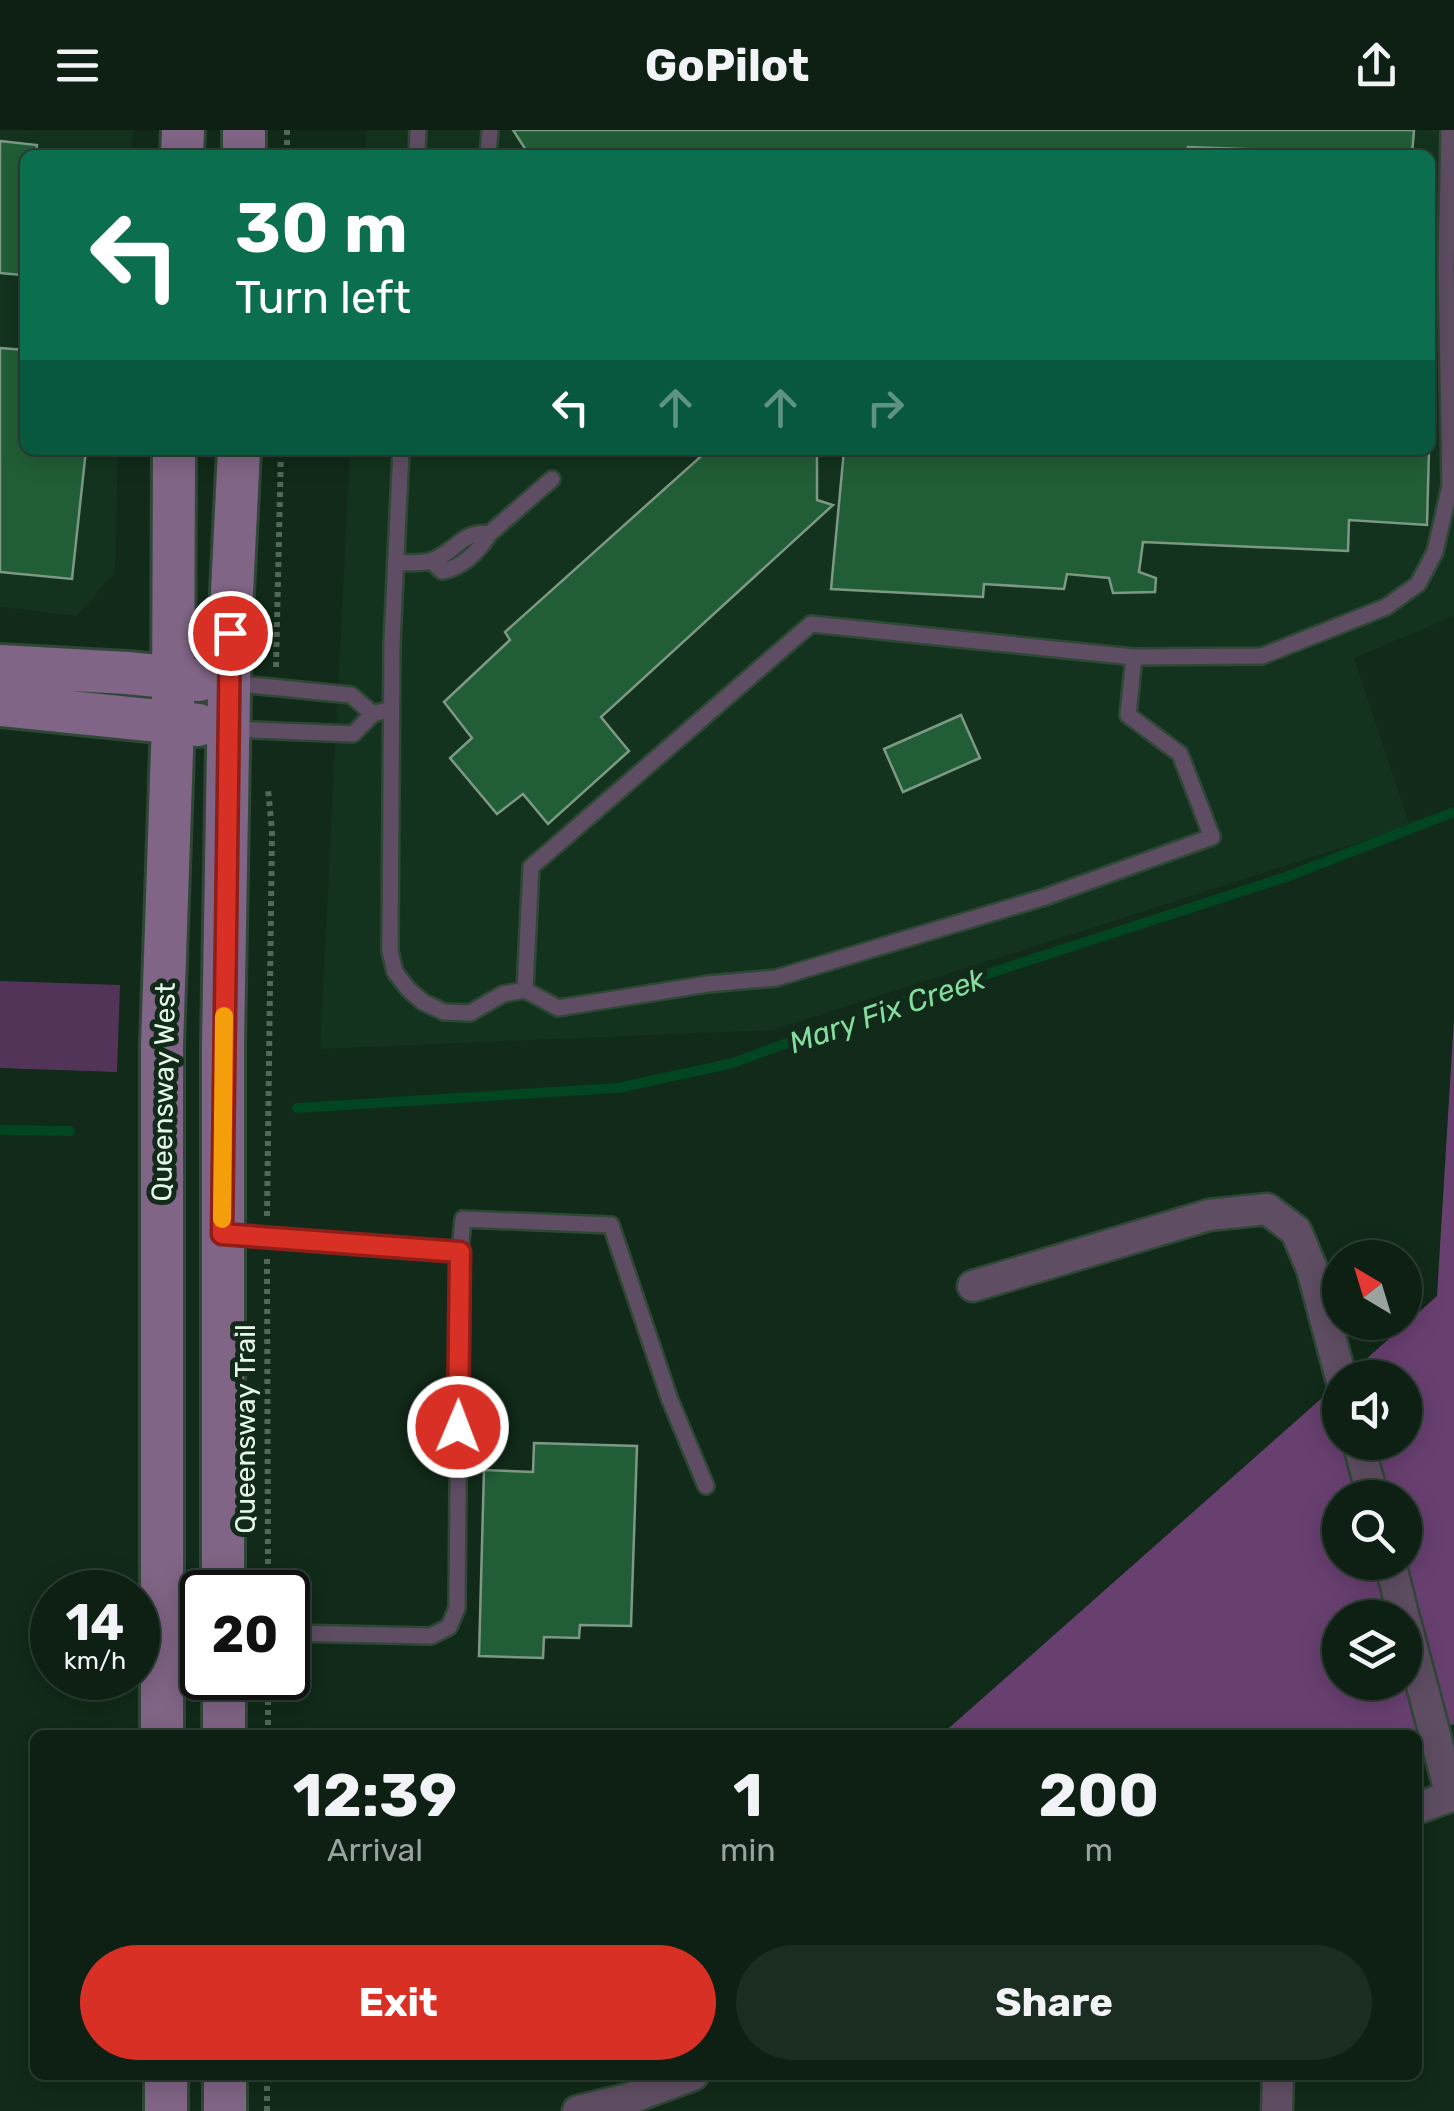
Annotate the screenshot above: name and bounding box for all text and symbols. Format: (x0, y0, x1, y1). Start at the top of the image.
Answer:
icon: menu (50, 38, 105, 93)
icon: share (1349, 38, 1404, 93)
text: GoPilot (645, 39, 809, 92)
text: 30 m (235, 187, 408, 270)
icon: left (70, 190, 200, 320)
text: Turn left (235, 271, 411, 324)
icon: left (543, 380, 598, 435)
icon: ahead (648, 380, 703, 435)
icon: ahead (753, 380, 808, 435)
icon: right (858, 380, 913, 435)
pin (188, 591, 273, 676)
icon: arrive (203, 606, 258, 661)
water label: Mary Fix Creek (784, 960, 990, 1061)
street label: Queensway West (145, 982, 182, 1202)
north arrow (1322, 1240, 1422, 1340)
map controls (1322, 1240, 1422, 1700)
street label: Queensway Trail (229, 1324, 262, 1534)
button: sound (1322, 1360, 1422, 1460)
position arrow (406, 1375, 510, 1479)
button: search (1322, 1480, 1422, 1580)
speed limit sign: 20 (180, 1570, 310, 1700)
text: 14 (66, 1593, 125, 1653)
button: layers (1322, 1600, 1422, 1700)
text: km/h (64, 1646, 126, 1675)
text: 12:39 (293, 1760, 457, 1831)
text: 1 (733, 1760, 763, 1831)
text: 200 (1039, 1760, 1159, 1831)
text: Arrival (327, 1831, 423, 1869)
text: min (720, 1831, 776, 1869)
text: m (1085, 1831, 1113, 1869)
button: Exit (80, 1945, 716, 2060)
button: Share (736, 1945, 1372, 2060)

